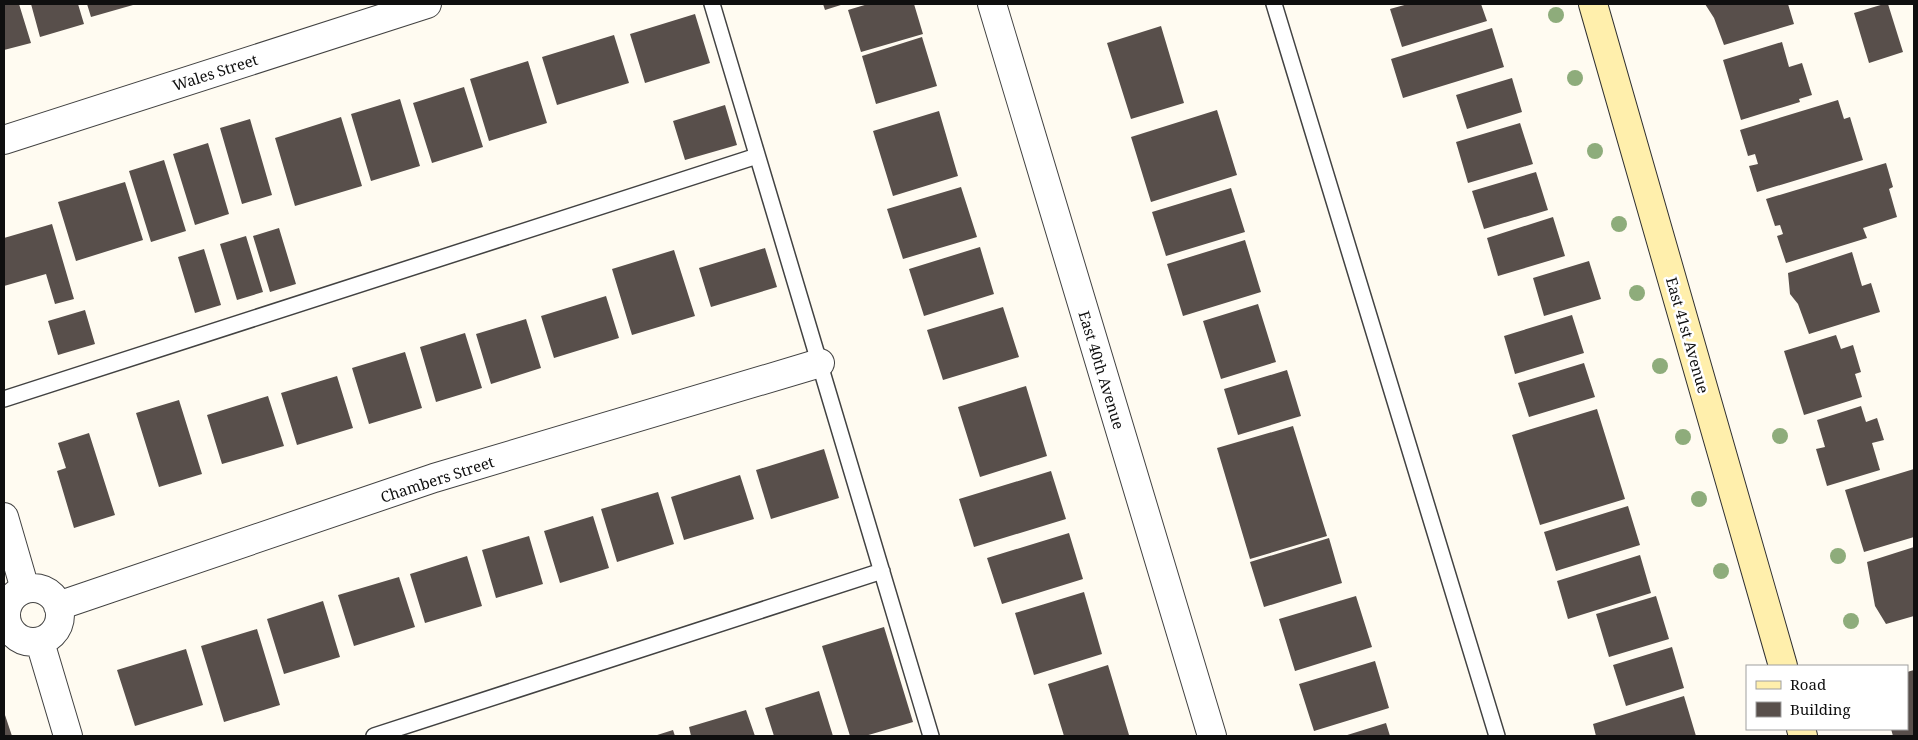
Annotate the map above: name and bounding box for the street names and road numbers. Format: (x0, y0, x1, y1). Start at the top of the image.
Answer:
street label: Wales Street (170, 49, 260, 95)
street label: East 41st Avenue (1662, 275, 1714, 395)
street label: East 40th Avenue (1074, 308, 1130, 432)
street label: Chambers Street (378, 451, 496, 507)

